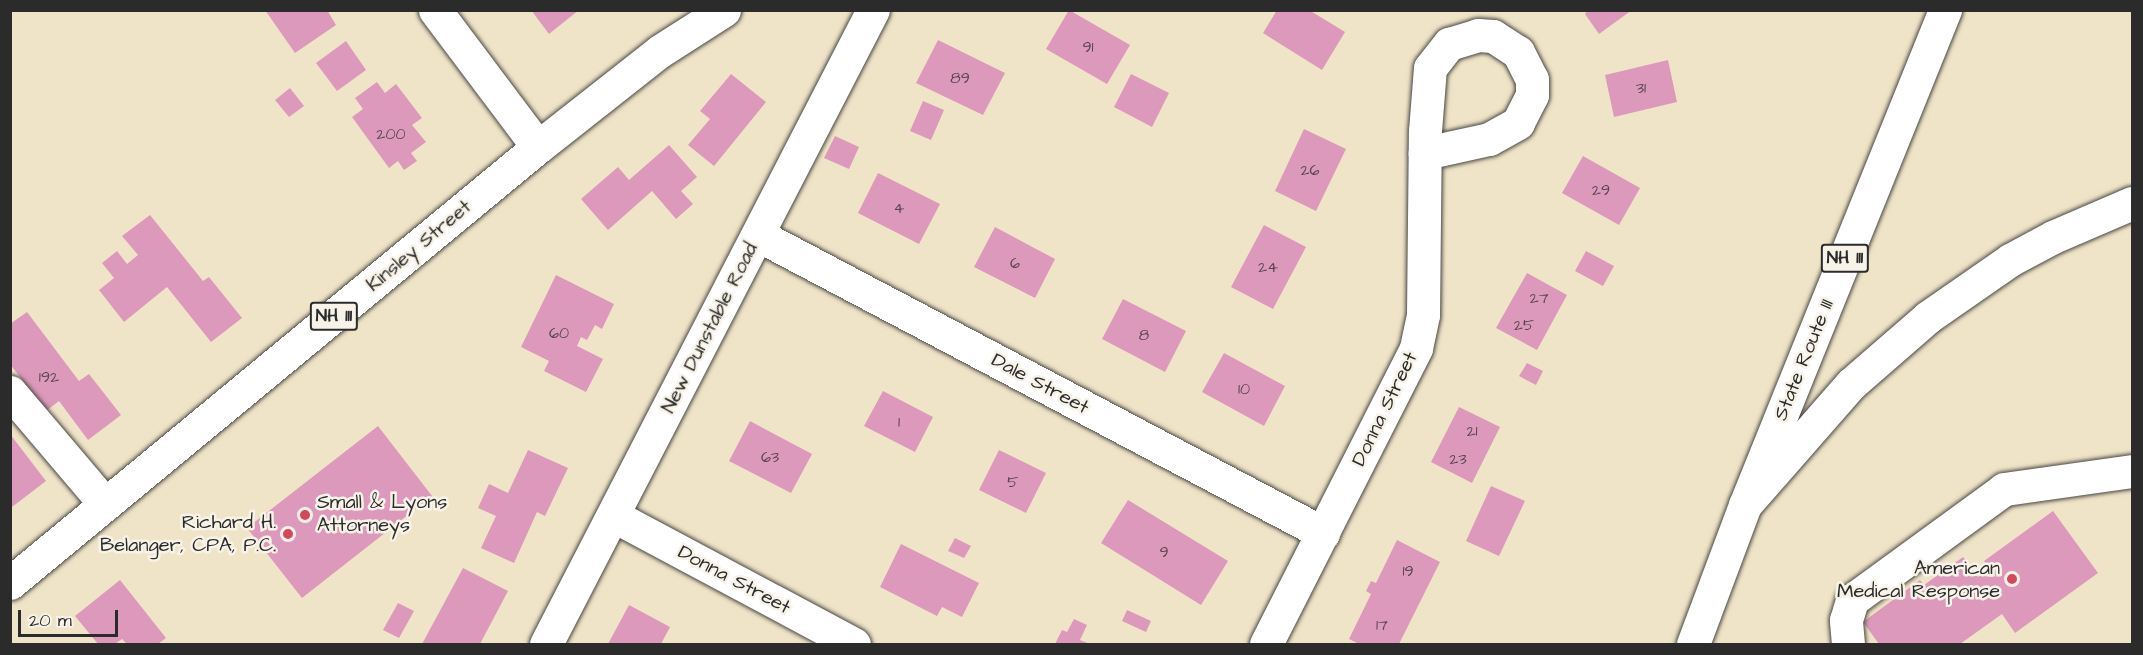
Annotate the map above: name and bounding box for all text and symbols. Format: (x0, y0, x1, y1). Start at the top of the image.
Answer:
house number: 91 (1082, 37, 1094, 57)
house number: 89 (950, 68, 970, 88)
house number: 31 (1636, 78, 1646, 98)
house number: 200 (376, 124, 406, 144)
house number: 26 (1300, 160, 1320, 180)
house number: 29 (1592, 180, 1610, 200)
street label: Kinsley Street (362, 195, 476, 297)
house number: 4 (894, 198, 904, 218)
street label: New Dunstable Road (657, 239, 763, 417)
road number: NH 111 (1820, 243, 1870, 273)
house number: 6 (1010, 253, 1020, 273)
house number: 24 (1258, 257, 1278, 277)
house number: 27 (1530, 288, 1548, 308)
street label: State Route 111 (1769, 296, 1839, 424)
road number: NH 111 (308, 301, 360, 331)
house number: 25 (1514, 315, 1534, 335)
house number: 60 (549, 323, 569, 343)
house number: 8 (1139, 325, 1149, 345)
street label: Dale Street (987, 348, 1093, 420)
street label: Donna Street (1347, 348, 1423, 470)
house number: 192 (39, 367, 59, 387)
house number: 10 (1238, 379, 1250, 399)
house number: 1 (898, 412, 900, 432)
house number: 21 (1466, 421, 1478, 441)
house number: 63 (761, 447, 779, 467)
house number: 23 (1449, 449, 1467, 469)
house number: 5 (1007, 472, 1019, 492)
place label: Small & Lyons Attorneys (317, 491, 447, 538)
marker: Small & Lyons Attorneys (298, 508, 312, 522)
place label: Richard H. Belanger, CPA, P.C. (100, 510, 276, 557)
marker: Richard H. Belanger, CPA, P.C. (281, 527, 295, 541)
street label: Donna Street (674, 540, 794, 620)
house number: 9 (1159, 542, 1169, 562)
place label: American Medical Response (1837, 556, 2000, 603)
house number: 19 (1402, 561, 1414, 581)
marker: American Medical Response (2005, 572, 2019, 586)
scale bar (21, 598, 122, 636)
text: 20 m (29, 608, 72, 633)
house number: 17 (1376, 615, 1388, 635)

